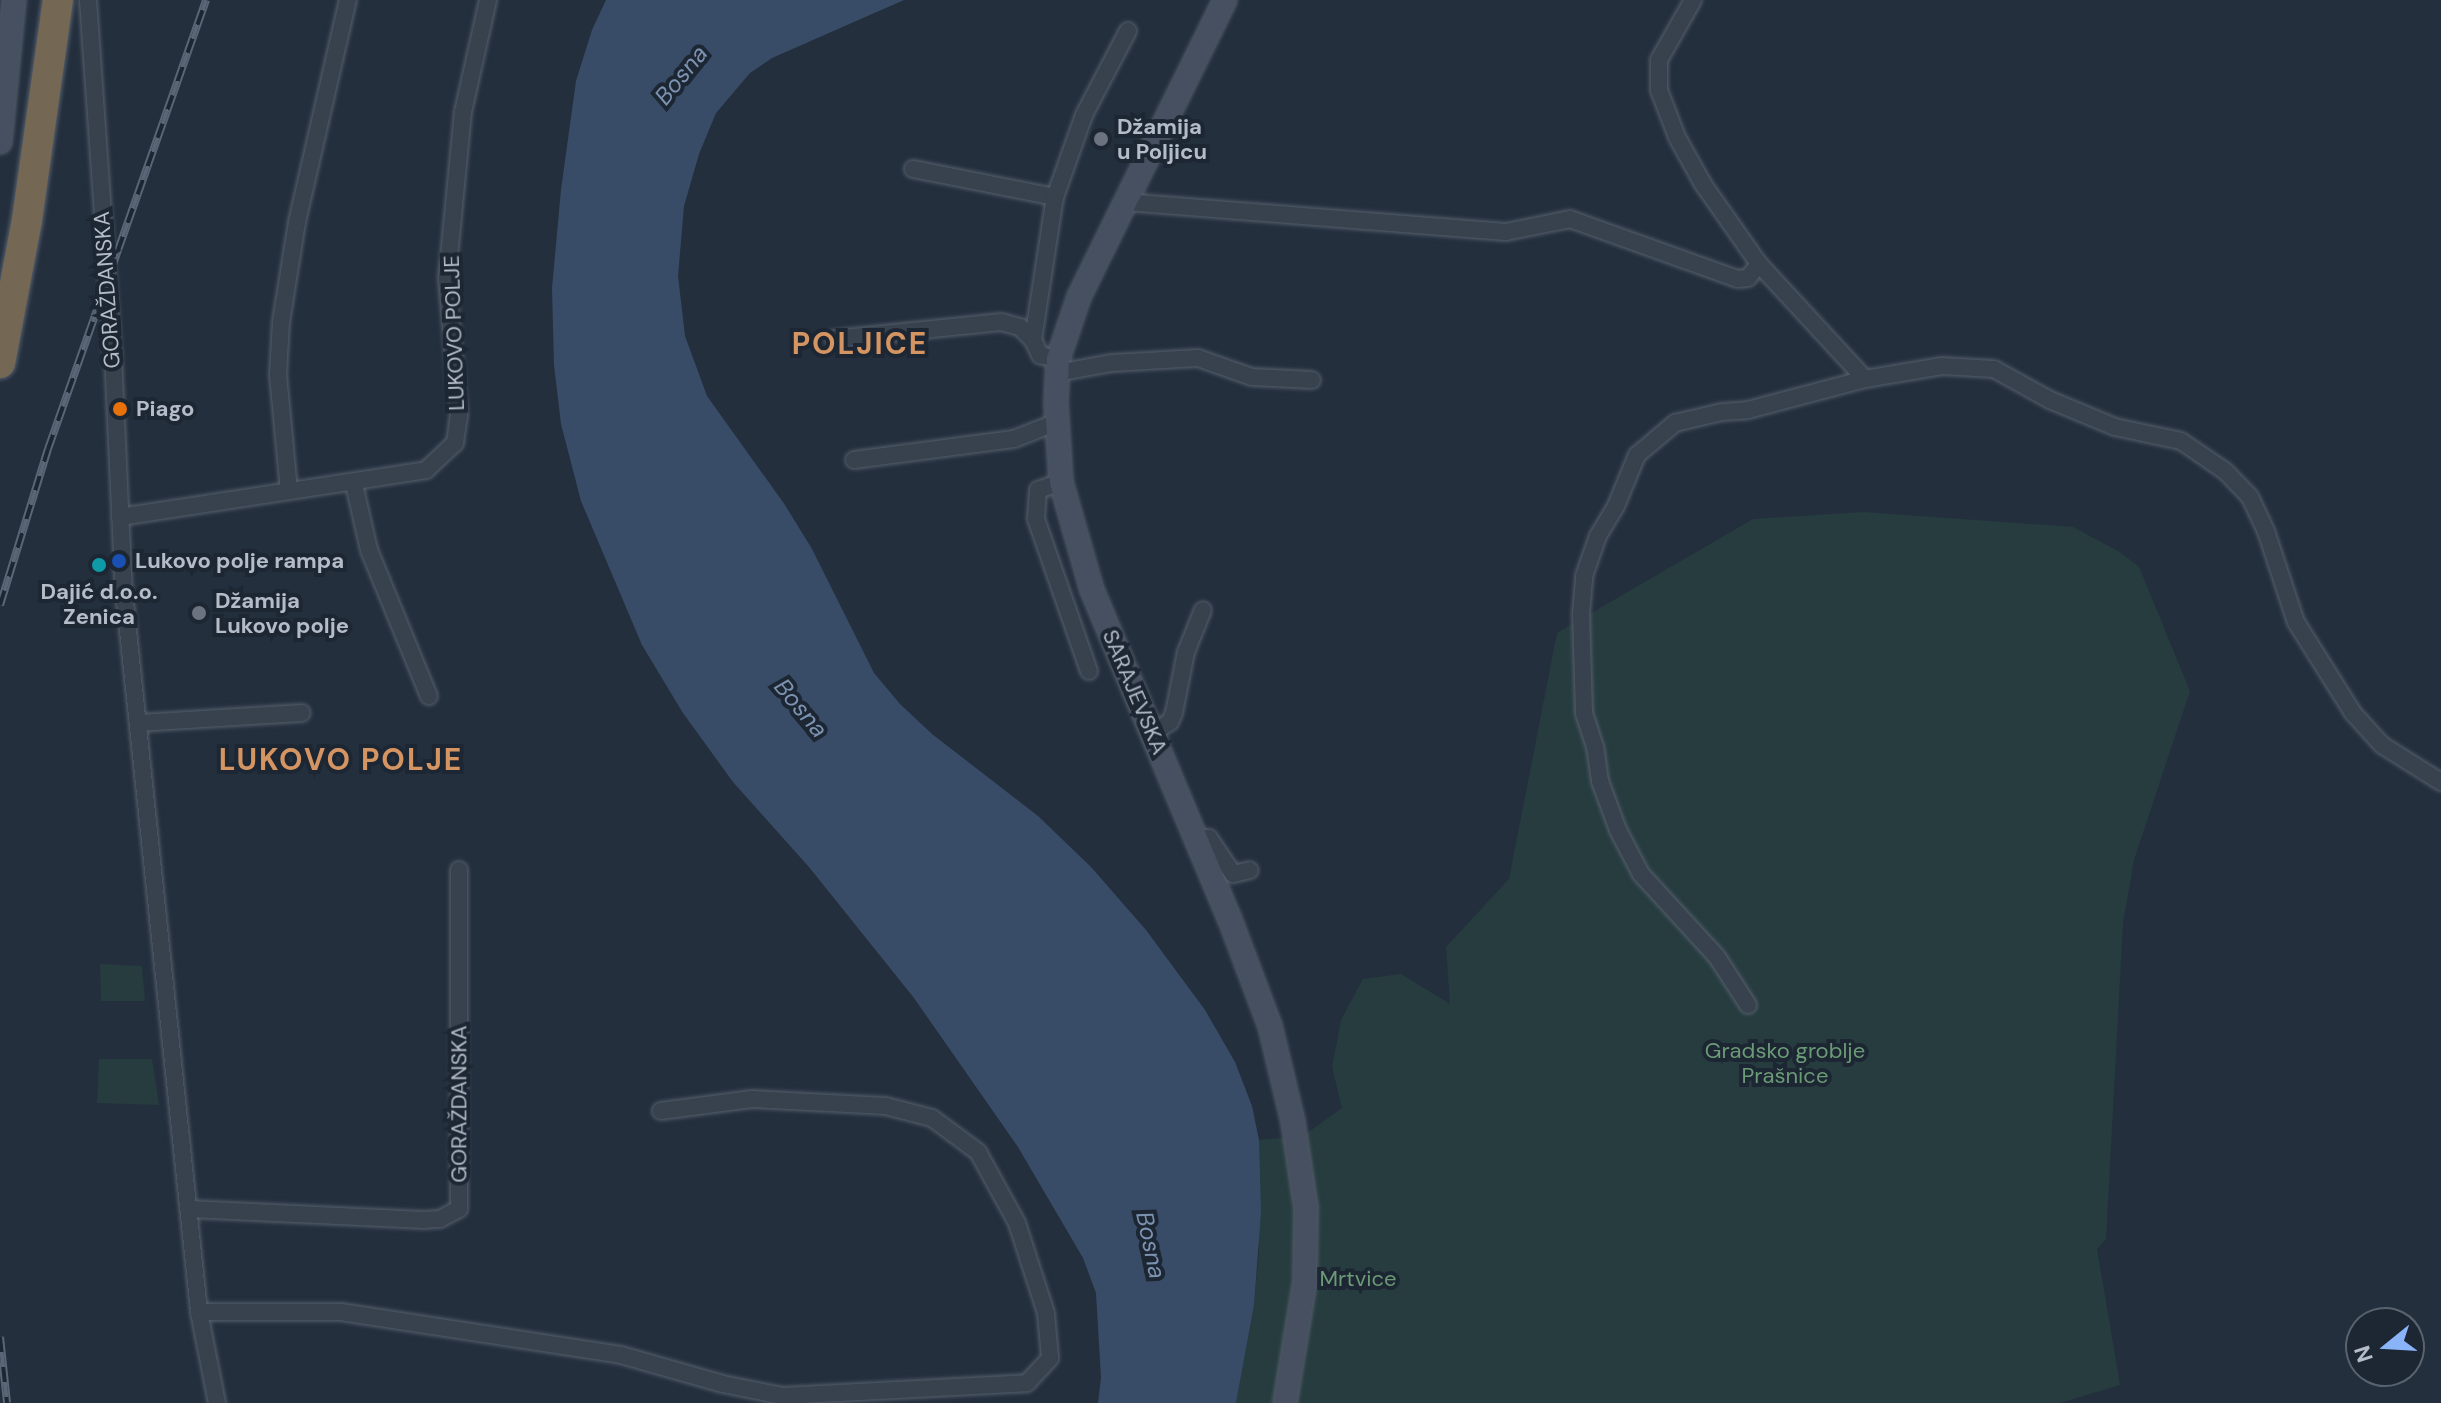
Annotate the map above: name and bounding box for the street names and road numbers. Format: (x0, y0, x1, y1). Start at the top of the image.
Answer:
street label: GORAŽDANSKA (88, 211, 126, 369)
street label: LUKOVO POLJE (438, 255, 470, 411)
street label: SARAJEVSKA (1097, 626, 1173, 758)
street label: GORAŽDANSKA (446, 1025, 472, 1183)

